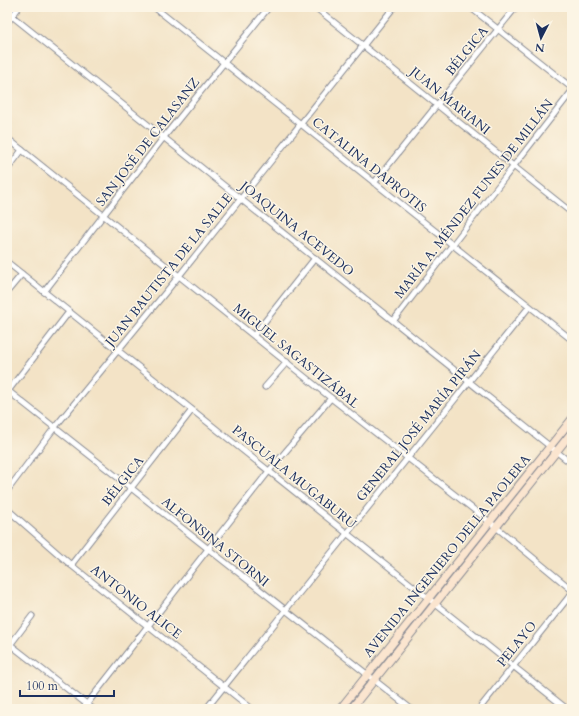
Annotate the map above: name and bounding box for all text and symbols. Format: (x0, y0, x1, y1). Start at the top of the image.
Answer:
north arrow (521, 18, 561, 58)
street label: BÉLGICA (442, 22, 493, 79)
text: N (534, 39, 546, 55)
street label: JUAN MARIANI (404, 62, 494, 139)
street label: SAN JOSÉ DE CALASANZ (92, 74, 204, 210)
street label: MARÍA A. MÉNDEZ FUNES DE MILLÁN (390, 96, 558, 302)
street label: CATALINA DAPROTIS (308, 113, 430, 217)
street label: JOAQUINA ACEVEDO (235, 176, 358, 281)
street label: JUAN BAUTISTA DE LA SALLE (100, 190, 237, 352)
street label: MIGUEL SAGASTIZÁBAL (229, 300, 363, 413)
street label: GENERAL JOSÉ MARÍA PIRÁN (352, 347, 486, 505)
street label: PASCUALA MUGABURU (228, 421, 360, 533)
street label: AVENIDA INGENIERO DELLA PAOLERA (359, 450, 535, 661)
street label: BÉLGICA (98, 452, 149, 510)
street label: ALFONSINA STORNI (157, 493, 273, 591)
street label: ANTONIO ALICE (87, 561, 185, 643)
street label: PELAYO (493, 617, 541, 671)
scale bar (20, 672, 114, 698)
text: 100 m (26, 678, 59, 694)

